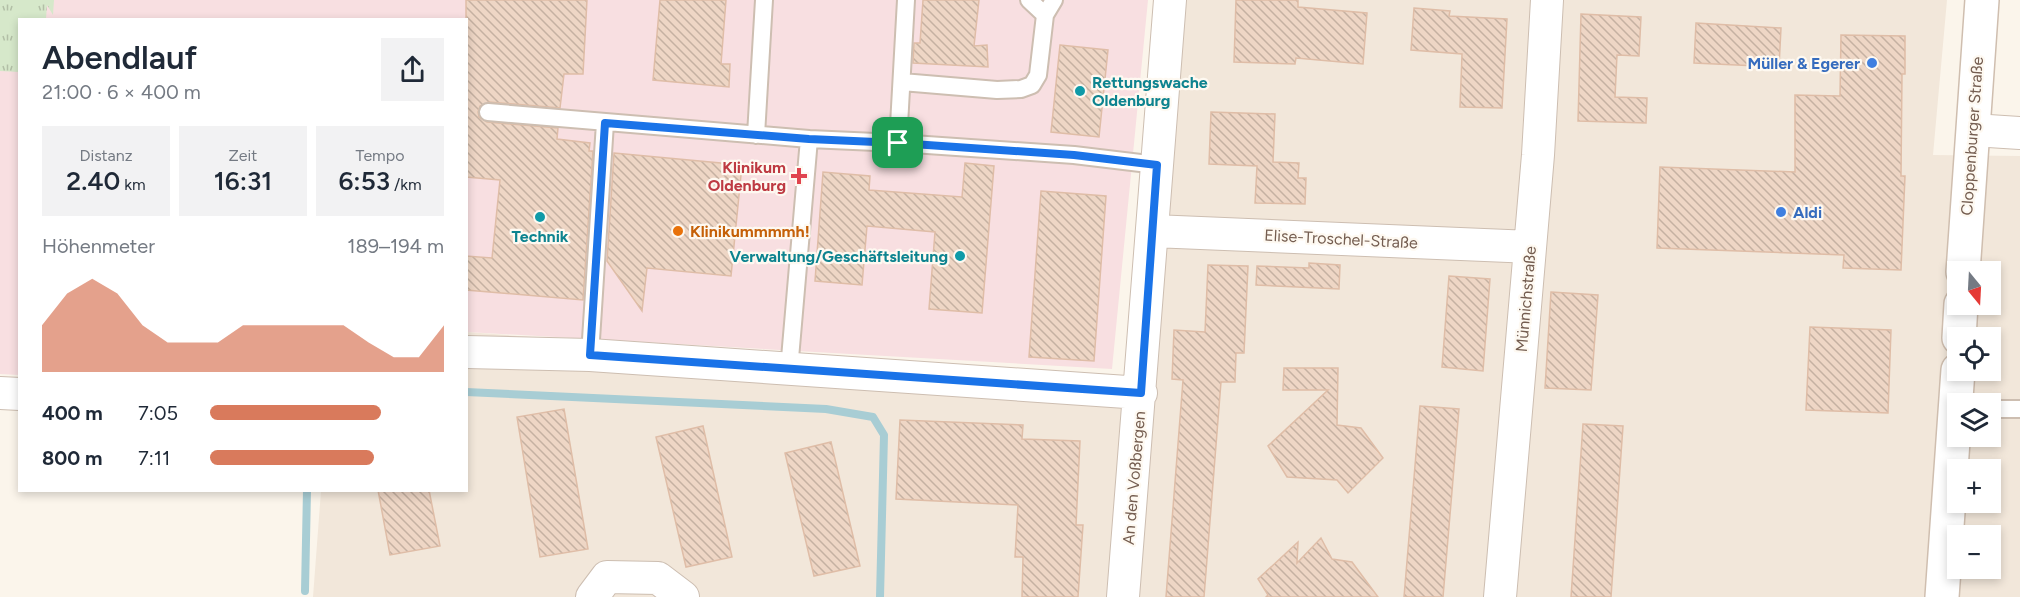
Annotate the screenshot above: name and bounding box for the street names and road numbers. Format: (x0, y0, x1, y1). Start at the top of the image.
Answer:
street label: Cloppenburger Straße (1957, 56, 1987, 216)
street label: Elise-Troschel-Straße (1264, 225, 1418, 253)
street label: Münnichstraße (1512, 245, 1540, 353)
street label: An den Voßbergen (1119, 410, 1149, 546)

